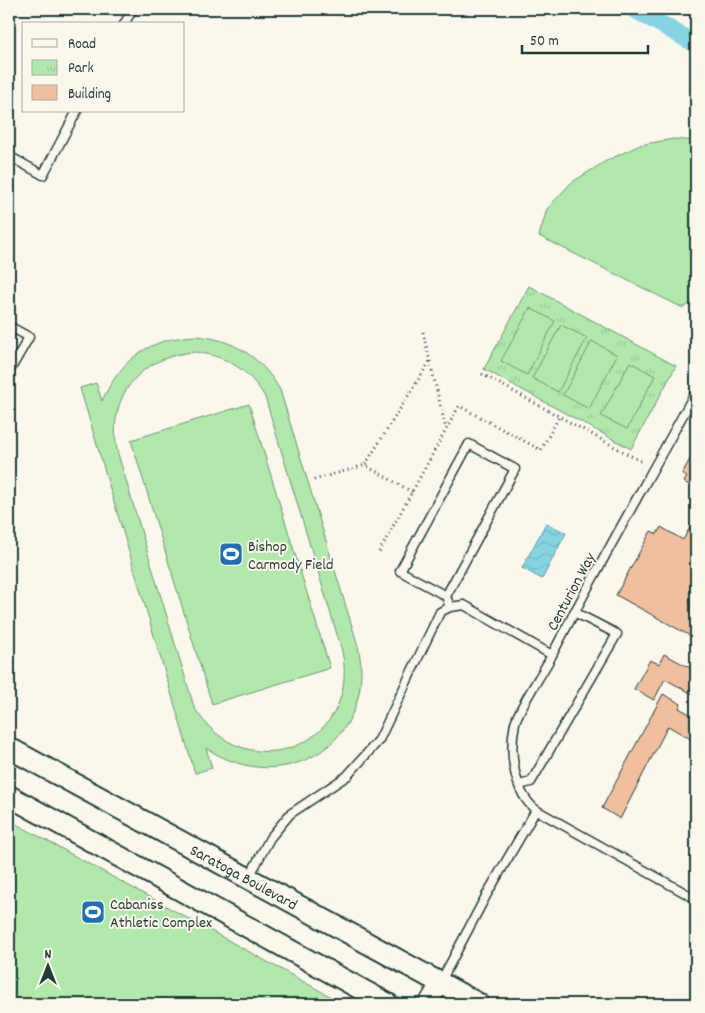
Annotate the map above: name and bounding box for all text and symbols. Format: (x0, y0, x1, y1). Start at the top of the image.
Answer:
legend (22, 22, 185, 112)
scale bar (522, 22, 649, 54)
text: 50 m (530, 31, 559, 53)
text: Road (68, 34, 96, 56)
text: Park (68, 58, 94, 80)
text: Building (68, 84, 111, 106)
place label: Bishop Carmody Field (248, 536, 334, 577)
sports icon: Bishop Carmody Field (218, 541, 244, 567)
street label: Centurion Way (542, 549, 603, 635)
street label: Saratoga Boulevard (185, 840, 301, 917)
place label: Cabaniss Athletic Complex (110, 894, 212, 935)
sports icon: Cabaniss Athletic Complex (80, 899, 106, 925)
north arrow (22, 940, 72, 990)
text: N (45, 945, 52, 965)

